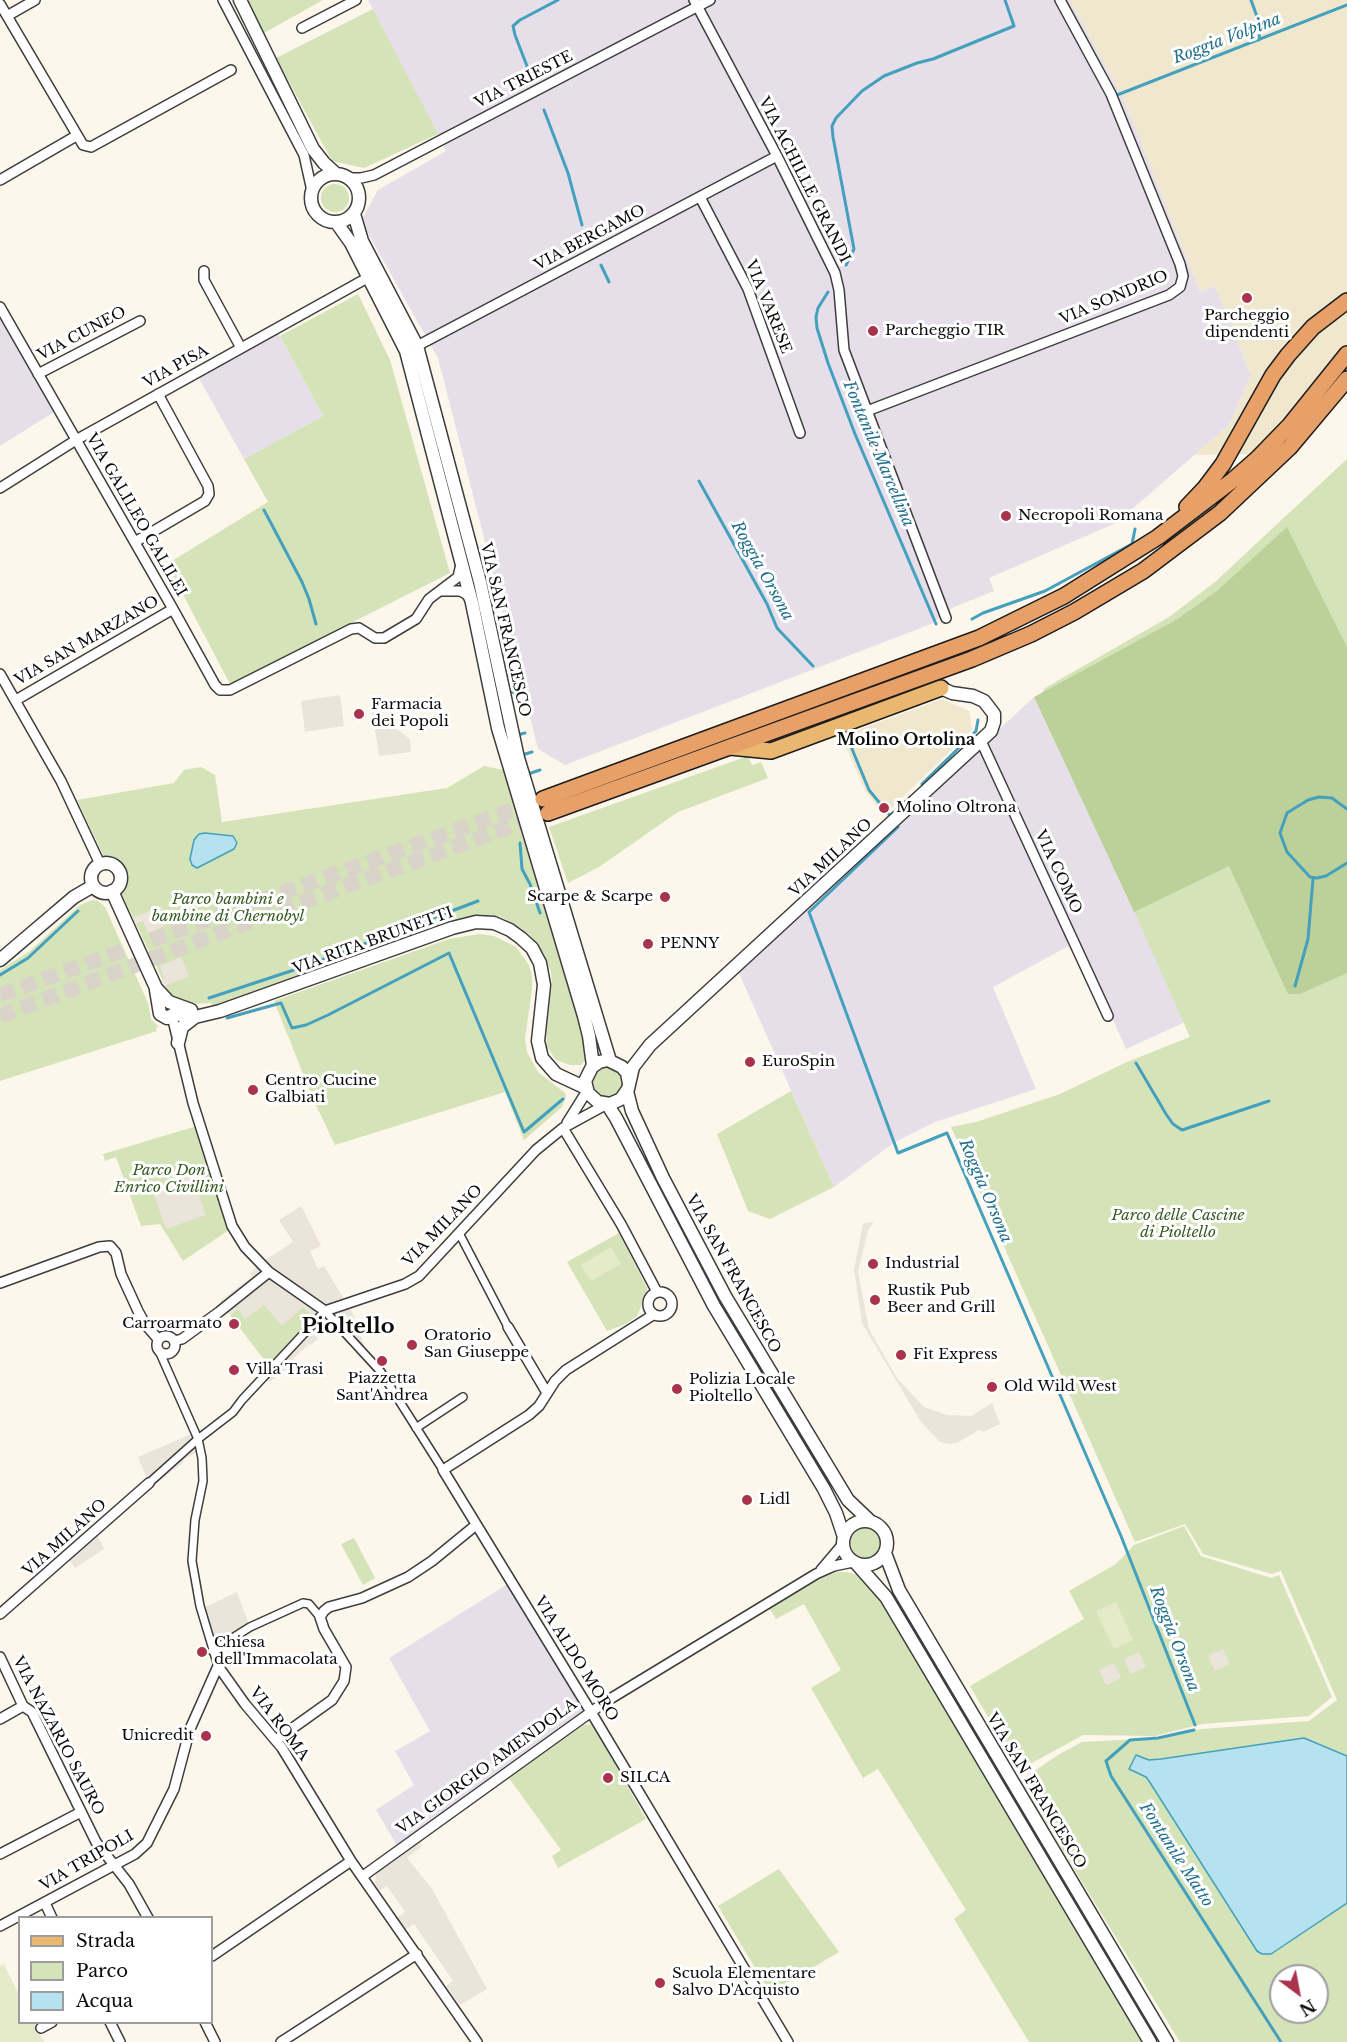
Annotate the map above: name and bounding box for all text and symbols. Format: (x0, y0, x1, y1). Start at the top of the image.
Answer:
water label: Roggia Volpina (1170, 10, 1284, 68)
street label: VIA TRIESTE (472, 48, 576, 112)
street label: VIA ACHILLE GRANDI (754, 94, 854, 266)
street label: VIA BERGAMO (532, 201, 648, 275)
street label: VIA VARESE (741, 258, 795, 356)
street label: VIA SONDRIO (1057, 267, 1171, 329)
marker: Parcheggio dipendenti (1240, 291, 1254, 305)
street label: VIA CUNEO (35, 303, 129, 365)
place label: Parcheggio dipendenti (1204, 307, 1290, 342)
place label: Parcheggio TIR (885, 322, 1005, 340)
marker: Parcheggio TIR (866, 324, 880, 338)
street label: VIA PISA (140, 342, 212, 392)
water label: Fontanile Marcellina (839, 378, 917, 530)
street label: VIA GALILEO GALILEI (82, 430, 190, 600)
place label: Necropoli Romana (1018, 507, 1163, 525)
marker: Necropoli Romana (999, 509, 1013, 523)
water label: Roggia Orsona (727, 518, 797, 624)
street label: VIA SAN FRANCESCO (476, 541, 534, 719)
street label: VIA SAN MARZANO (12, 592, 162, 690)
place label: Farmacia dei Popoli (371, 696, 449, 731)
marker: Farmacia dei Popoli (352, 707, 366, 721)
district label: Molino Ortolina (837, 730, 975, 750)
place label: Molino Oltrona (896, 799, 1016, 817)
marker: Molino Oltrona (877, 801, 891, 815)
street label: VIA MILANO (786, 815, 876, 901)
street label: VIA COMO (1031, 827, 1085, 917)
place label: Scarpe & Scarpe (527, 888, 653, 906)
marker: Scarpe & Scarpe (658, 890, 672, 904)
park label: Parco bambini e bambine di Chernobyl (152, 891, 304, 926)
street label: VIA RITA BRUNETTI (290, 904, 456, 978)
place label: PENNY (660, 935, 719, 953)
marker: PENNY (641, 937, 655, 951)
place label: EuroSpin (762, 1053, 835, 1071)
marker: EuroSpin (743, 1055, 757, 1069)
place label: Centro Cucine Galbiati (265, 1072, 377, 1107)
marker: Centro Cucine Galbiati (246, 1083, 260, 1097)
water label: Roggia Orsona (954, 1136, 1016, 1246)
park label: Parco Don Enrico Civillini (114, 1162, 224, 1197)
street label: VIA MILANO (400, 1181, 486, 1271)
street label: VIA SAN FRANCESCO (682, 1192, 784, 1356)
park label: Parco delle Cascine di Pioltello (1112, 1207, 1244, 1242)
place label: Industrial (885, 1255, 960, 1273)
marker: Industrial (866, 1257, 880, 1271)
place label: Rustik Pub Beer and Grill (887, 1282, 995, 1317)
marker: Rustik Pub Beer and Grill (868, 1293, 882, 1307)
district label: Pioltello (301, 1314, 395, 1340)
place label: Carroarmato (122, 1315, 222, 1333)
marker: Carroarmato (227, 1317, 241, 1331)
place label: Oratorio San Giuseppe (424, 1327, 529, 1362)
marker: Oratorio San Giuseppe (405, 1338, 419, 1352)
place label: Fit Express (913, 1346, 998, 1364)
marker: Fit Express (894, 1348, 908, 1362)
marker: Piazzetta Sant'Andrea (375, 1354, 389, 1368)
place label: Villa Trasi (246, 1361, 323, 1379)
marker: Villa Trasi (227, 1363, 241, 1377)
place label: Piazzetta Sant'Andrea (336, 1370, 428, 1405)
place label: Polizia Locale Pioltello (689, 1371, 795, 1406)
place label: Old Wild West (1004, 1378, 1117, 1396)
marker: Old Wild West (985, 1380, 999, 1394)
marker: Polizia Locale Pioltello (670, 1382, 684, 1396)
place label: Lidl (759, 1491, 790, 1509)
marker: Lidl (740, 1493, 754, 1507)
street label: VIA MILANO (19, 1496, 111, 1580)
water label: Roggia Orsona (1145, 1584, 1203, 1694)
street label: VIA ALDO MORO (530, 1593, 622, 1725)
place label: Chiesa dell'Immacolata (214, 1634, 337, 1669)
marker: Chiesa dell'Immacolata (195, 1645, 209, 1659)
street label: VIA NAZARIO SAURO (8, 1653, 108, 1819)
street label: VIA ROMA (246, 1684, 312, 1764)
street label: VIA GIORGIO AMENDOLA (393, 1696, 581, 1838)
street label: VIA SAN FRANCESCO (982, 1710, 1090, 1872)
place label: Unicredit (122, 1727, 194, 1745)
marker: Unicredit (199, 1729, 213, 1743)
place label: SILCA (620, 1769, 670, 1787)
marker: SILCA (601, 1771, 615, 1785)
water label: Fontanile Matto (1135, 1799, 1217, 1911)
street label: VIA TRIPOLI (37, 1827, 137, 1895)
legend (18, 1916, 213, 2024)
text: Strada (76, 1930, 135, 1952)
text: Parco (76, 1960, 128, 1982)
north arrow (1269, 1964, 1329, 2024)
place label: Scuola Elementare Salvo D'Acquisto (672, 1965, 816, 2000)
marker: Scuola Elementare Salvo D'Acquisto (653, 1976, 667, 1990)
text: Acqua (76, 1990, 133, 2012)
text: N (1296, 1995, 1319, 2020)

